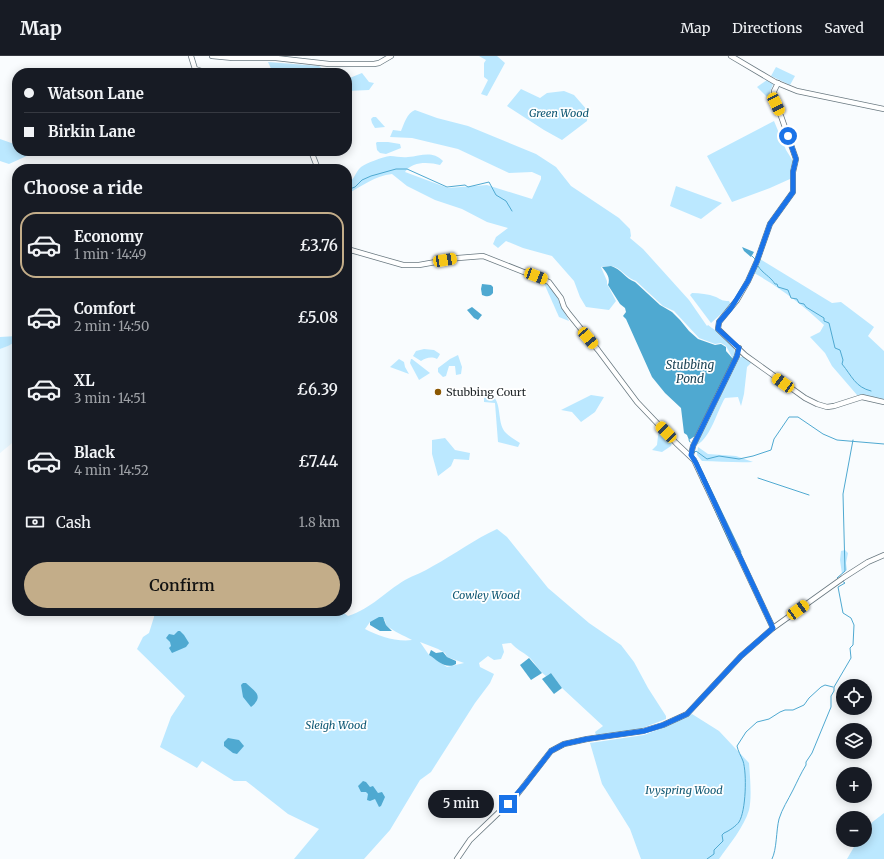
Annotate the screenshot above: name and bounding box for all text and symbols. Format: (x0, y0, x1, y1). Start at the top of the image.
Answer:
text: Map (20, 16, 62, 40)
text: Map (680, 19, 710, 37)
text: Directions (732, 19, 802, 37)
text: Saved (824, 19, 864, 37)
text: Watson Lane (48, 84, 144, 103)
car (765, 91, 787, 117)
park label: Green Wood (529, 106, 590, 120)
text: Birkin Lane (48, 122, 135, 141)
route start (779, 127, 797, 145)
text: Choose a ride (24, 176, 143, 199)
icon: car (26, 227, 62, 263)
text: Economy (74, 227, 143, 246)
text: £3.76 (300, 236, 338, 255)
text: 1 min · 14:49 (74, 246, 146, 263)
car (432, 252, 458, 268)
car (523, 266, 549, 286)
icon: car (26, 299, 62, 335)
text: Comfort (74, 299, 135, 318)
text: £5.08 (297, 308, 338, 327)
text: 2 min · 14:50 (74, 318, 149, 335)
car (576, 325, 600, 351)
water label: Stubbing Pond (666, 357, 715, 386)
icon: car (26, 371, 62, 407)
text: XL (74, 371, 95, 390)
car (770, 371, 796, 395)
text: £6.39 (297, 380, 338, 399)
place label: Stubbing Court (446, 385, 527, 399)
marker: Stubbing Court (433, 387, 443, 397)
text: 3 min · 14:51 (74, 390, 146, 407)
car (653, 419, 679, 445)
icon: car (26, 443, 62, 479)
text: Black (74, 443, 115, 462)
text: £7.44 (298, 452, 338, 471)
text: 4 min · 14:52 (74, 462, 149, 479)
icon: cash (24, 511, 46, 533)
text: Cash (56, 513, 91, 532)
text: 1.8 km (299, 514, 340, 531)
button: Confirm (24, 562, 340, 608)
park label: Cowley Wood (452, 588, 520, 602)
car (785, 598, 811, 622)
map controls (836, 679, 872, 847)
button: locate (836, 679, 872, 715)
park label: Sleigh Wood (305, 718, 367, 732)
button: layers (836, 723, 872, 759)
button: + (836, 767, 872, 803)
park label: Ivyspring Wood (645, 783, 723, 797)
callout: 5 min (428, 790, 494, 818)
text: 5 min (443, 795, 479, 812)
route end (499, 795, 517, 813)
button: − (836, 811, 872, 847)

